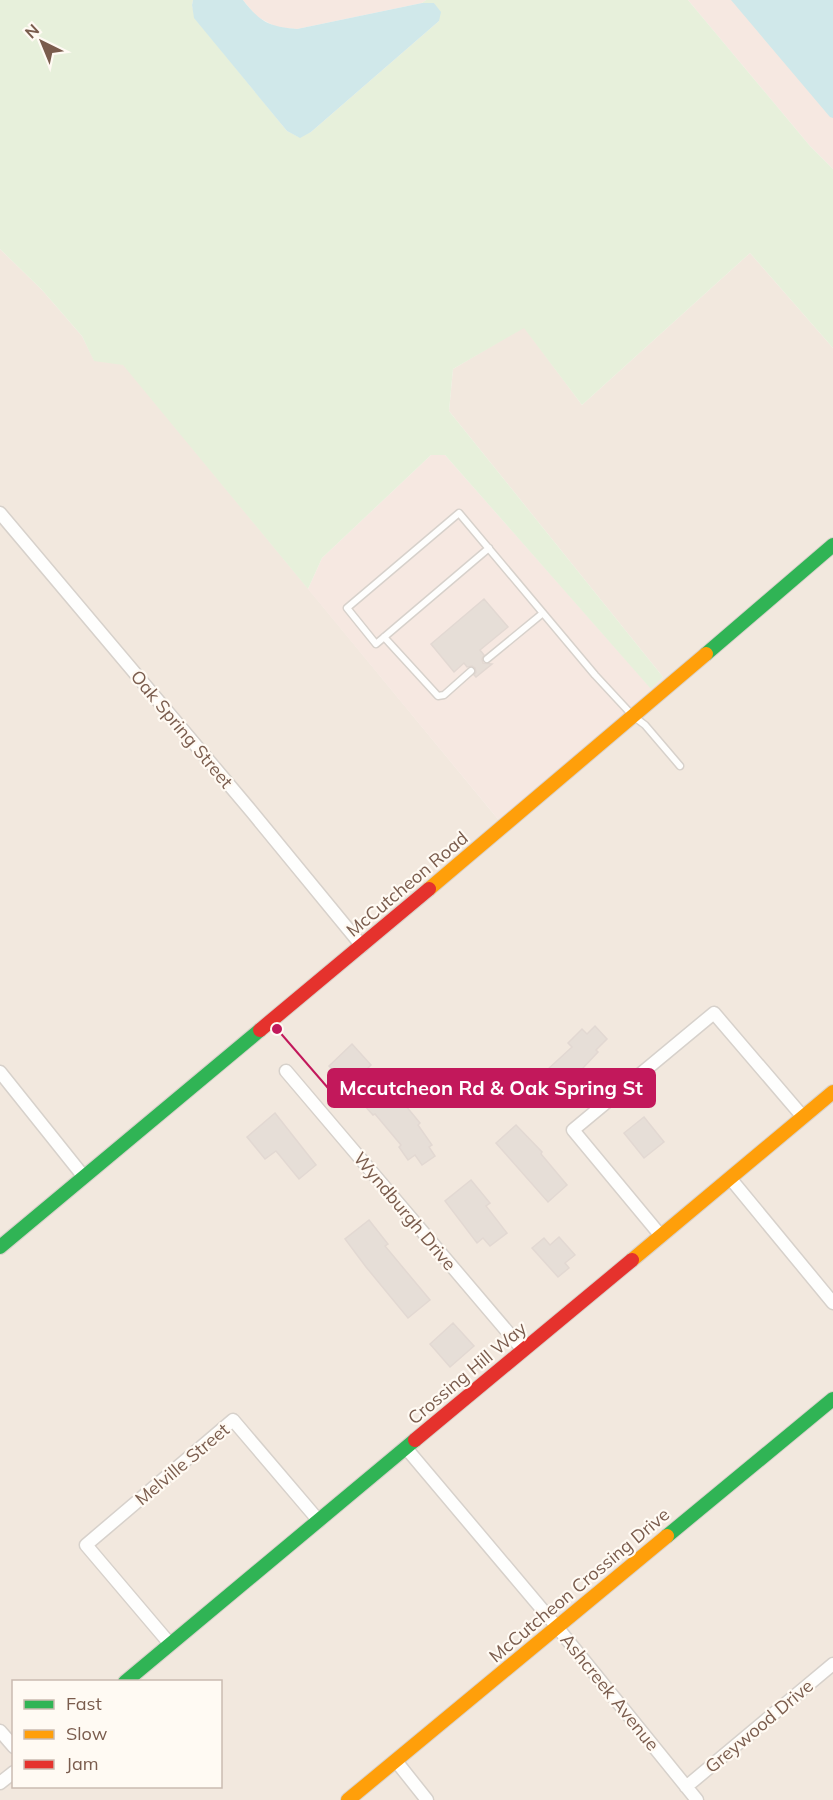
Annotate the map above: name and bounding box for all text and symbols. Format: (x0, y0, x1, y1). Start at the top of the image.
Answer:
north arrow (12, 12, 72, 72)
text: N (21, 20, 43, 42)
street label: Oak Spring Street (126, 665, 238, 793)
street label: McCutcheon Road (341, 826, 473, 942)
callout: Mccutcheon Rd & Oak Spring St (328, 1069, 655, 1107)
text: Mccutcheon Rd & Oak Spring St (339, 1075, 643, 1100)
street label: Wyndburgh Drive (349, 1147, 461, 1275)
street label: Crossing Hill Way (403, 1316, 531, 1429)
street label: Melville Street (130, 1418, 234, 1510)
street label: McCutcheon Crossing Drive (484, 1503, 674, 1667)
street label: Ashcreek Avenue (556, 1629, 664, 1755)
street label: Greywood Drive (700, 1674, 818, 1778)
legend (12, 1680, 222, 1788)
text: Fast (66, 1692, 102, 1715)
text: Slow (66, 1722, 108, 1745)
text: Jam (66, 1752, 99, 1775)

